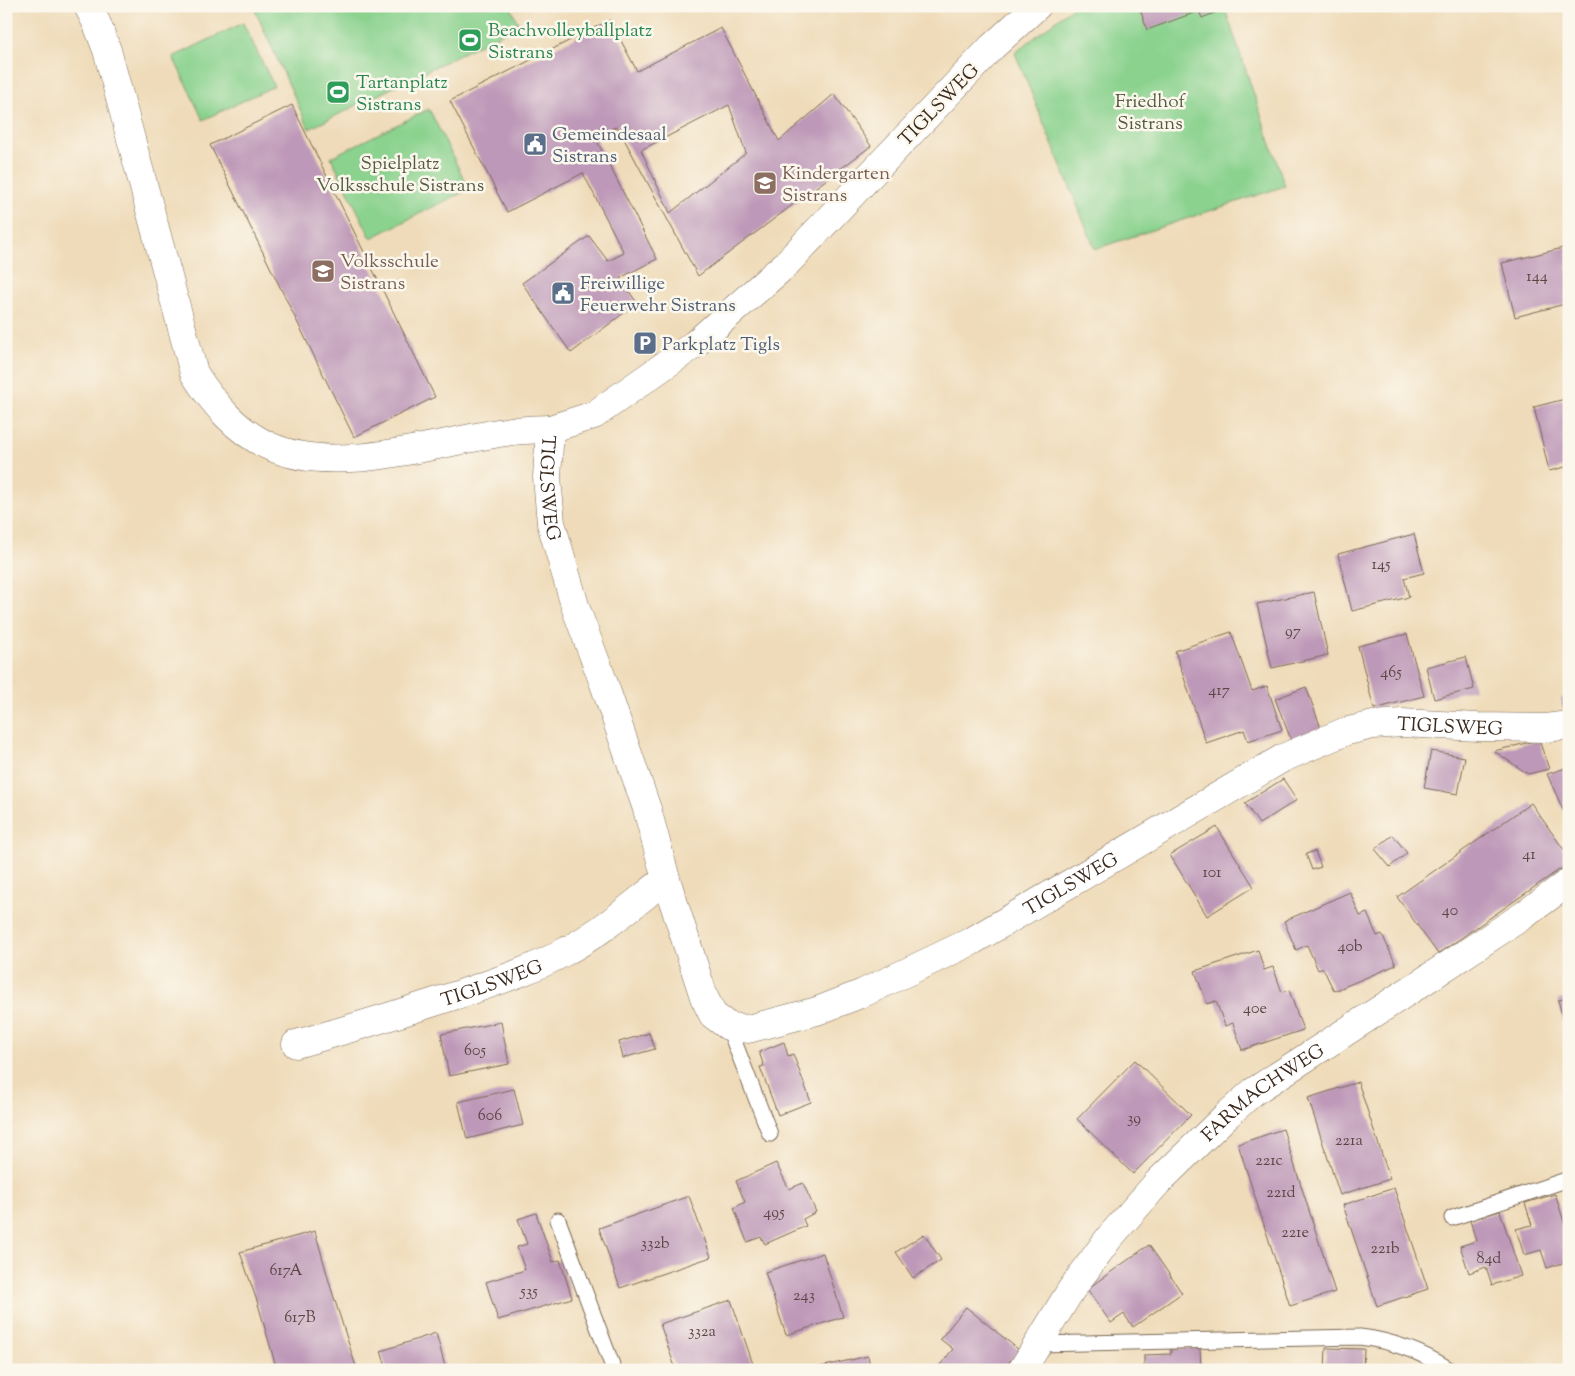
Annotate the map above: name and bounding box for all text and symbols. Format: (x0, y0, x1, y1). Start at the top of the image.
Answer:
place label: Beachvolleyballplatz Sistrans (488, 18, 652, 67)
sports icon: Beachvolleyballplatz Sistrans (457, 27, 483, 53)
street label: TIGLSWEG (893, 58, 986, 153)
place label: Tartanplatz Sistrans (356, 70, 448, 119)
sports icon: Tartanplatz Sistrans (325, 79, 351, 105)
park label: Friedhof Sistrans (1115, 89, 1187, 138)
place label: Gemeindesaal Sistrans (552, 122, 667, 171)
public building icon: Gemeindesaal Sistrans (522, 131, 548, 157)
park label: Spielplatz Volksschule Sistrans (316, 151, 484, 200)
place label: Kindergarten Sistrans (782, 161, 890, 210)
school or university icon: Kindergarten Sistrans (752, 170, 778, 196)
place label: Volksschule Sistrans (340, 249, 439, 298)
school or university icon: Volksschule Sistrans (310, 258, 336, 284)
house number: 144 (1526, 266, 1548, 289)
place label: Freiwillige Feuerwehr Sistrans (580, 271, 736, 320)
public building icon: Freiwillige Feuerwehr Sistrans (550, 280, 576, 306)
parking icon: Parkplatz Tigls (632, 330, 658, 356)
place label: Parkplatz Tigls (662, 332, 780, 359)
street label: TIGLSWEG (531, 434, 567, 545)
house number: 145 (1372, 554, 1391, 577)
house number: 97 (1285, 621, 1301, 644)
house number: 465 (1380, 662, 1402, 685)
house number: 417 (1208, 680, 1230, 703)
street label: TIGLSWEG (1396, 712, 1503, 743)
house number: 41 (1522, 844, 1536, 867)
street label: TIGLSWEG (1019, 847, 1124, 924)
house number: 101 (1202, 862, 1222, 885)
house number: 40 (1442, 900, 1458, 923)
house number: 40b (1338, 936, 1363, 959)
street label: TIGLSWEG (438, 954, 547, 1015)
house number: 40e (1243, 998, 1267, 1021)
street label: FARMACHWEG (1196, 1038, 1330, 1149)
house number: 605 (464, 1040, 486, 1063)
house number: 606 (478, 1105, 502, 1128)
house number: 39 (1127, 1108, 1141, 1131)
house number: 221a (1335, 1130, 1364, 1153)
house number: 221c (1255, 1150, 1283, 1173)
house number: 221d (1266, 1182, 1296, 1205)
house number: 495 (763, 1202, 785, 1225)
house number: 221e (1281, 1222, 1309, 1245)
house number: 332b (640, 1233, 670, 1256)
house number: 221b (1370, 1238, 1400, 1261)
house number: 84d (1477, 1248, 1501, 1271)
house number: 617A (269, 1260, 303, 1283)
house number: 535 (519, 1281, 538, 1304)
house number: 243 (793, 1285, 815, 1308)
house number: 617B (284, 1307, 316, 1330)
house number: 332a (688, 1321, 717, 1344)

